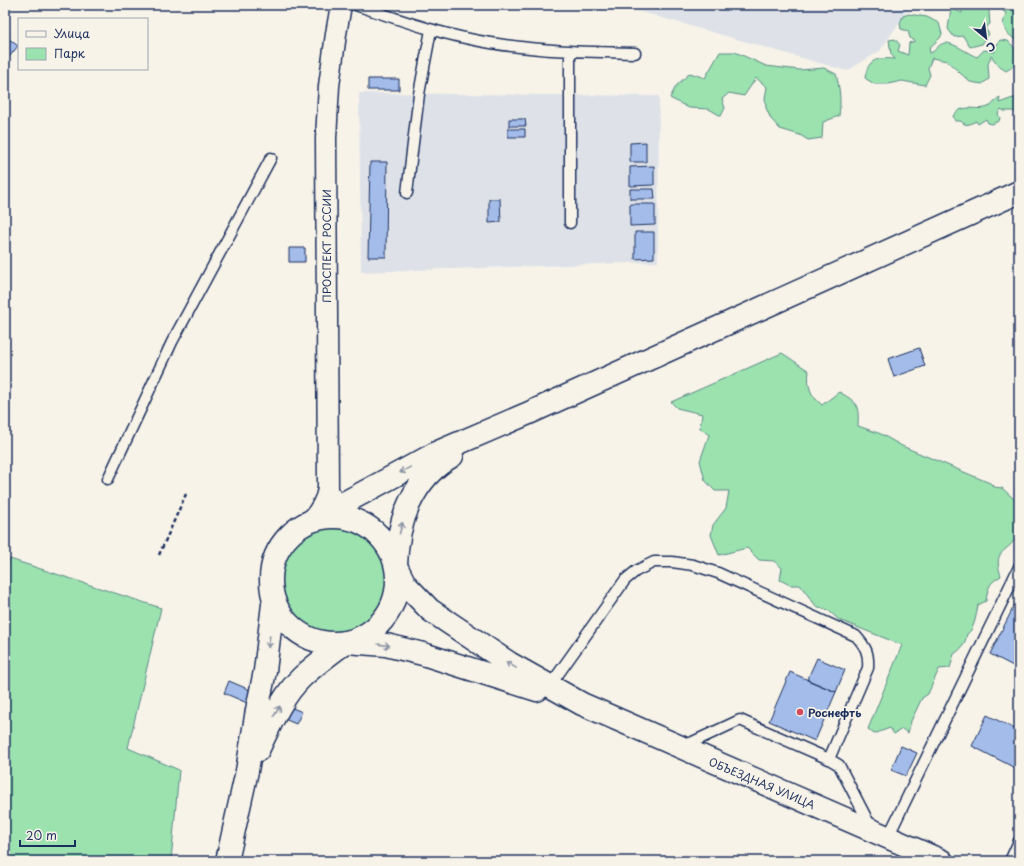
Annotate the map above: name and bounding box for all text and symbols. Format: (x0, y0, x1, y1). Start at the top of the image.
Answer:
legend (18, 18, 148, 70)
north arrow (966, 18, 1006, 58)
text: Улица (54, 24, 90, 42)
text: С (983, 38, 999, 57)
text: Парк (54, 44, 86, 62)
street label: ПРОСПЕКТ РОССИИ (318, 189, 335, 303)
one-way arrow (399, 467, 411, 474)
one-way arrow (398, 521, 405, 534)
one-way arrow (265, 635, 272, 648)
one-way arrow (378, 641, 391, 649)
one-way arrow (505, 660, 517, 668)
place label: Роснефть (808, 704, 862, 721)
one-way arrow (274, 705, 282, 717)
marker: Роснефть (795, 707, 805, 717)
street label: ОБЪЕЗДНАЯ УЛИЦА (706, 753, 818, 813)
scale bar (20, 822, 75, 848)
text: 20 m (26, 826, 57, 844)

